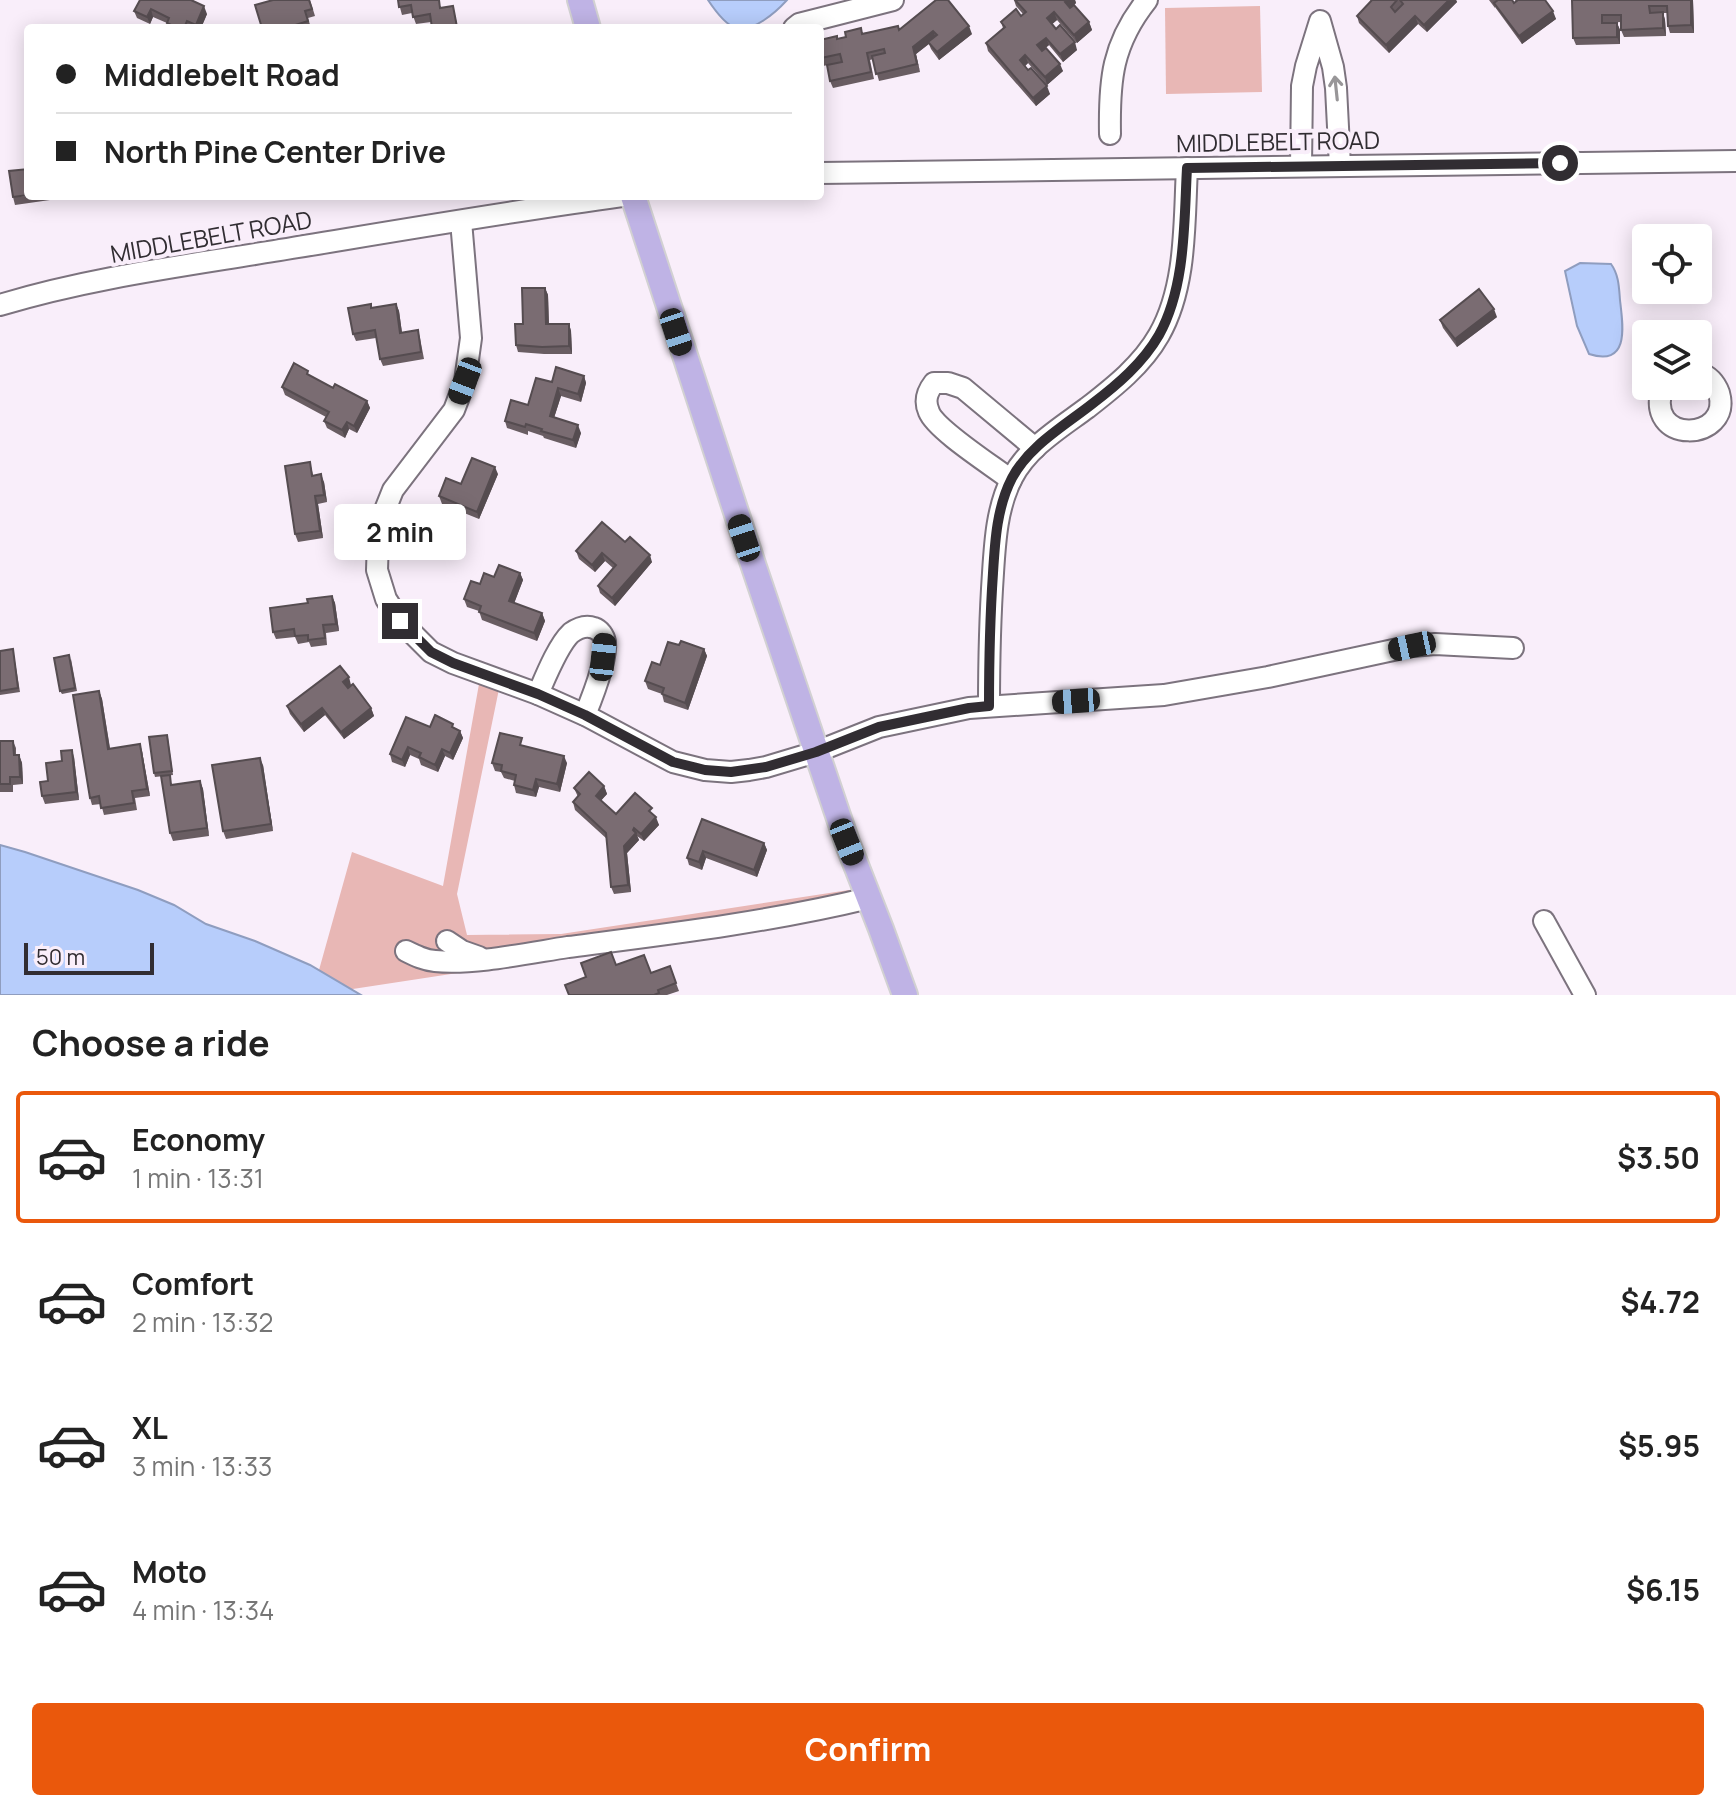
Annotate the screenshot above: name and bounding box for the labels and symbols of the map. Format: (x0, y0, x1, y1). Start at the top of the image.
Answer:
one-way arrow (1328, 75, 1343, 102)
street label: MIDDLEBELT ROAD (1176, 123, 1380, 159)
route start (1542, 145, 1578, 181)
street label: MIDDLEBELT ROAD (108, 202, 314, 270)
car (657, 305, 695, 359)
car (445, 354, 485, 408)
callout: 2 min (334, 505, 466, 561)
car (725, 511, 763, 565)
route end (382, 603, 418, 639)
car (1386, 629, 1438, 663)
car (589, 632, 617, 682)
car (1051, 687, 1101, 715)
car (827, 815, 867, 869)
scale bar (24, 939, 154, 975)

